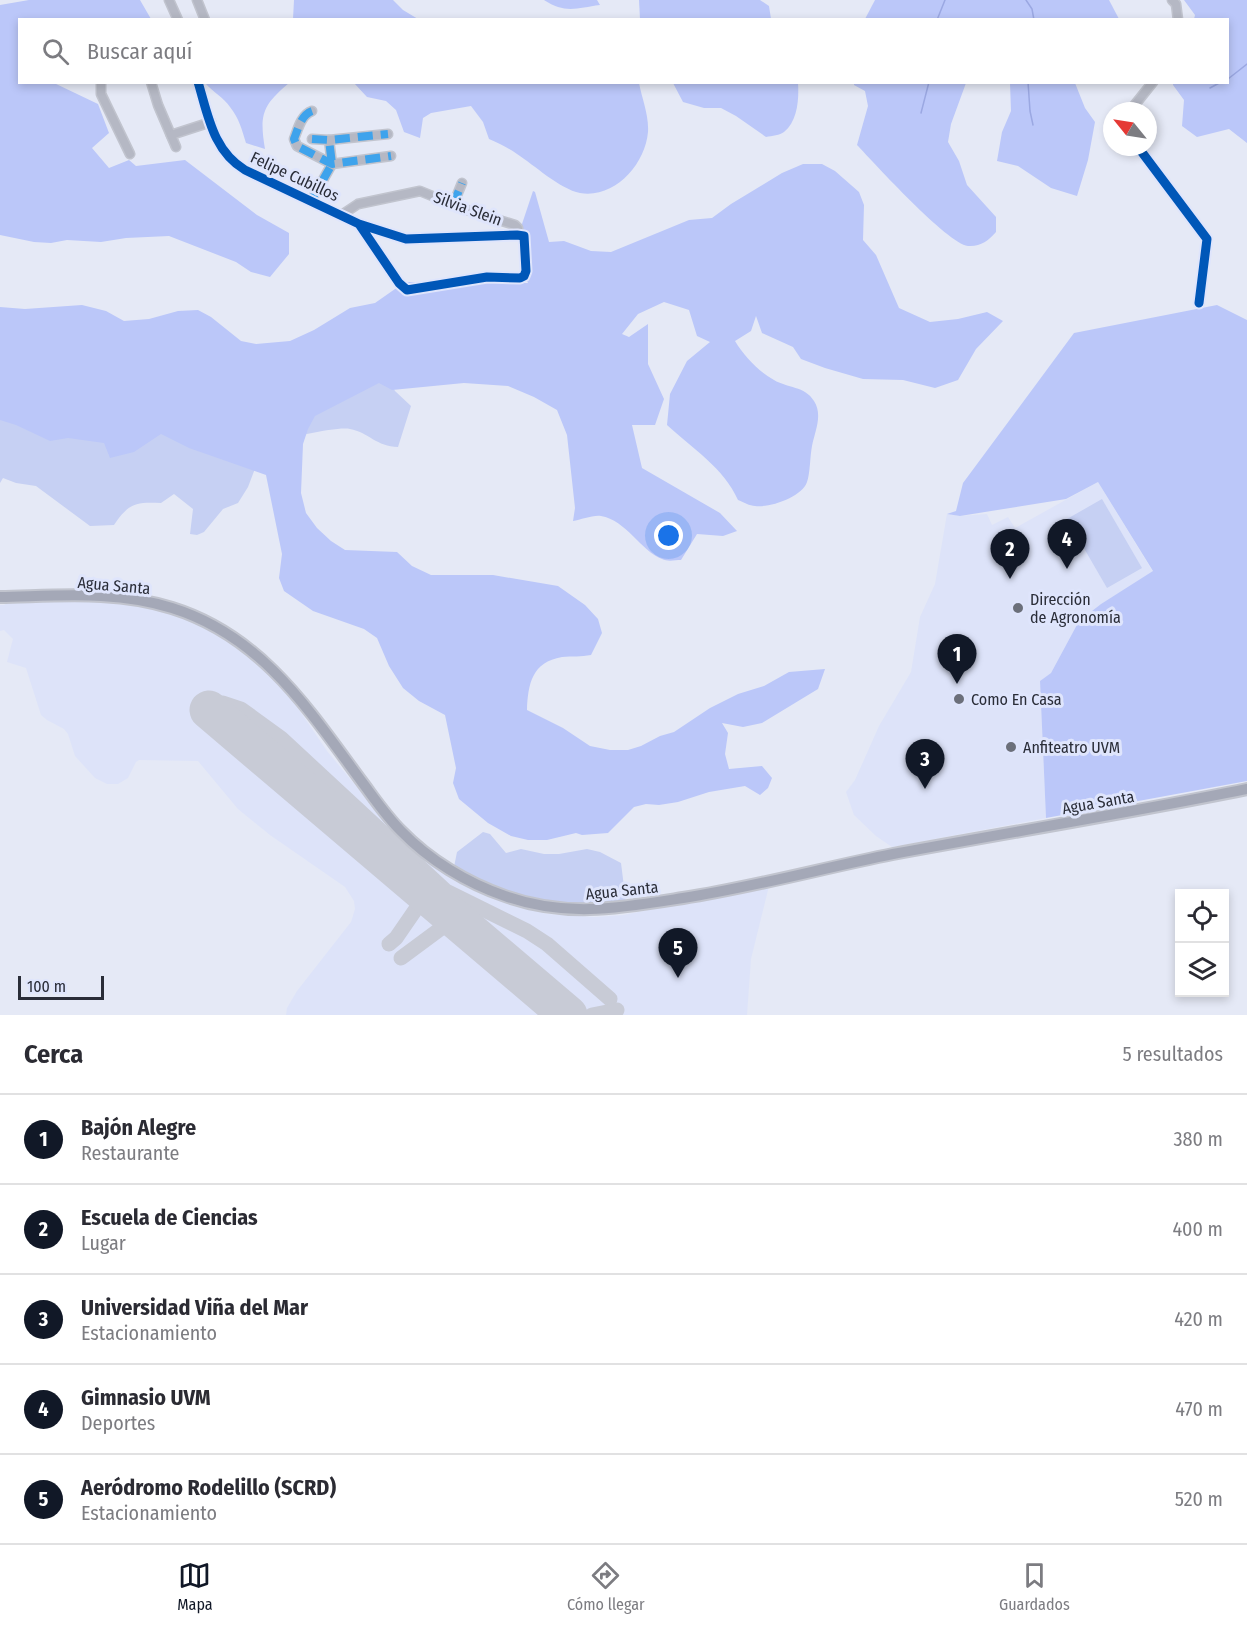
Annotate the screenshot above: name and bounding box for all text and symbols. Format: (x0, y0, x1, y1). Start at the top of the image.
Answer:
search box (18, 18, 1229, 84)
icon: search (39, 35, 72, 68)
text: Buscar aquí (87, 38, 192, 65)
north arrow (1103, 102, 1157, 156)
street label: Felipe Cubillos (248, 148, 342, 205)
street label: Silvia Slein (431, 187, 505, 230)
pin: 4 (1048, 520, 1086, 569)
your location (654, 521, 683, 550)
pin: 2 (990, 530, 1030, 579)
street label: Agua Santa (77, 573, 151, 598)
place label: Dirección de Agronomía (1030, 590, 1121, 627)
marker: Dirección de Agronomía (1011, 601, 1025, 615)
pin: 1 (938, 634, 976, 684)
place label: Como En Casa (971, 690, 1062, 709)
marker: Como En Casa (952, 692, 966, 706)
place label: Anfiteatro UVM (1023, 738, 1120, 757)
pin: 3 (906, 740, 944, 789)
marker: Anfiteatro UVM (1004, 740, 1018, 754)
street label: Agua Santa (1061, 787, 1136, 818)
street label: Agua Santa (585, 877, 659, 904)
map controls (1175, 889, 1229, 997)
button: locate (1175, 889, 1229, 943)
pin: 5 (658, 928, 698, 978)
button: layers (1175, 943, 1229, 997)
scale bar (18, 973, 104, 1001)
text: 100 m (27, 977, 66, 996)
text: Cerca (24, 1039, 83, 1070)
text: 5 resultados (1123, 1042, 1223, 1066)
text: Bajón Alegre (81, 1114, 196, 1141)
text: 1 (39, 1127, 48, 1151)
text: 380 m (1173, 1127, 1223, 1151)
text: Restaurante (81, 1141, 180, 1165)
text: Escuela de Ciencias (81, 1204, 258, 1231)
text: 2 (39, 1217, 48, 1241)
text: 400 m (1172, 1217, 1223, 1241)
text: Lugar (81, 1231, 126, 1255)
text: Universidad Viña del Mar (81, 1294, 308, 1321)
text: 3 (39, 1307, 48, 1331)
text: 420 m (1174, 1307, 1223, 1331)
text: Estacionamiento (81, 1321, 217, 1345)
text: Gimnasio UVM (81, 1384, 211, 1411)
text: 4 (38, 1397, 49, 1421)
text: 470 m (1175, 1397, 1223, 1421)
text: Deportes (81, 1411, 155, 1435)
text: Aeródromo Rodelillo (SCRD) (81, 1474, 336, 1501)
text: 5 (39, 1487, 48, 1511)
text: 520 m (1175, 1487, 1223, 1511)
text: Estacionamiento (81, 1501, 217, 1525)
tab: Mapa (177, 1559, 213, 1614)
tab: Cómo llegar (567, 1559, 645, 1614)
tab: Guardados (999, 1559, 1070, 1614)

